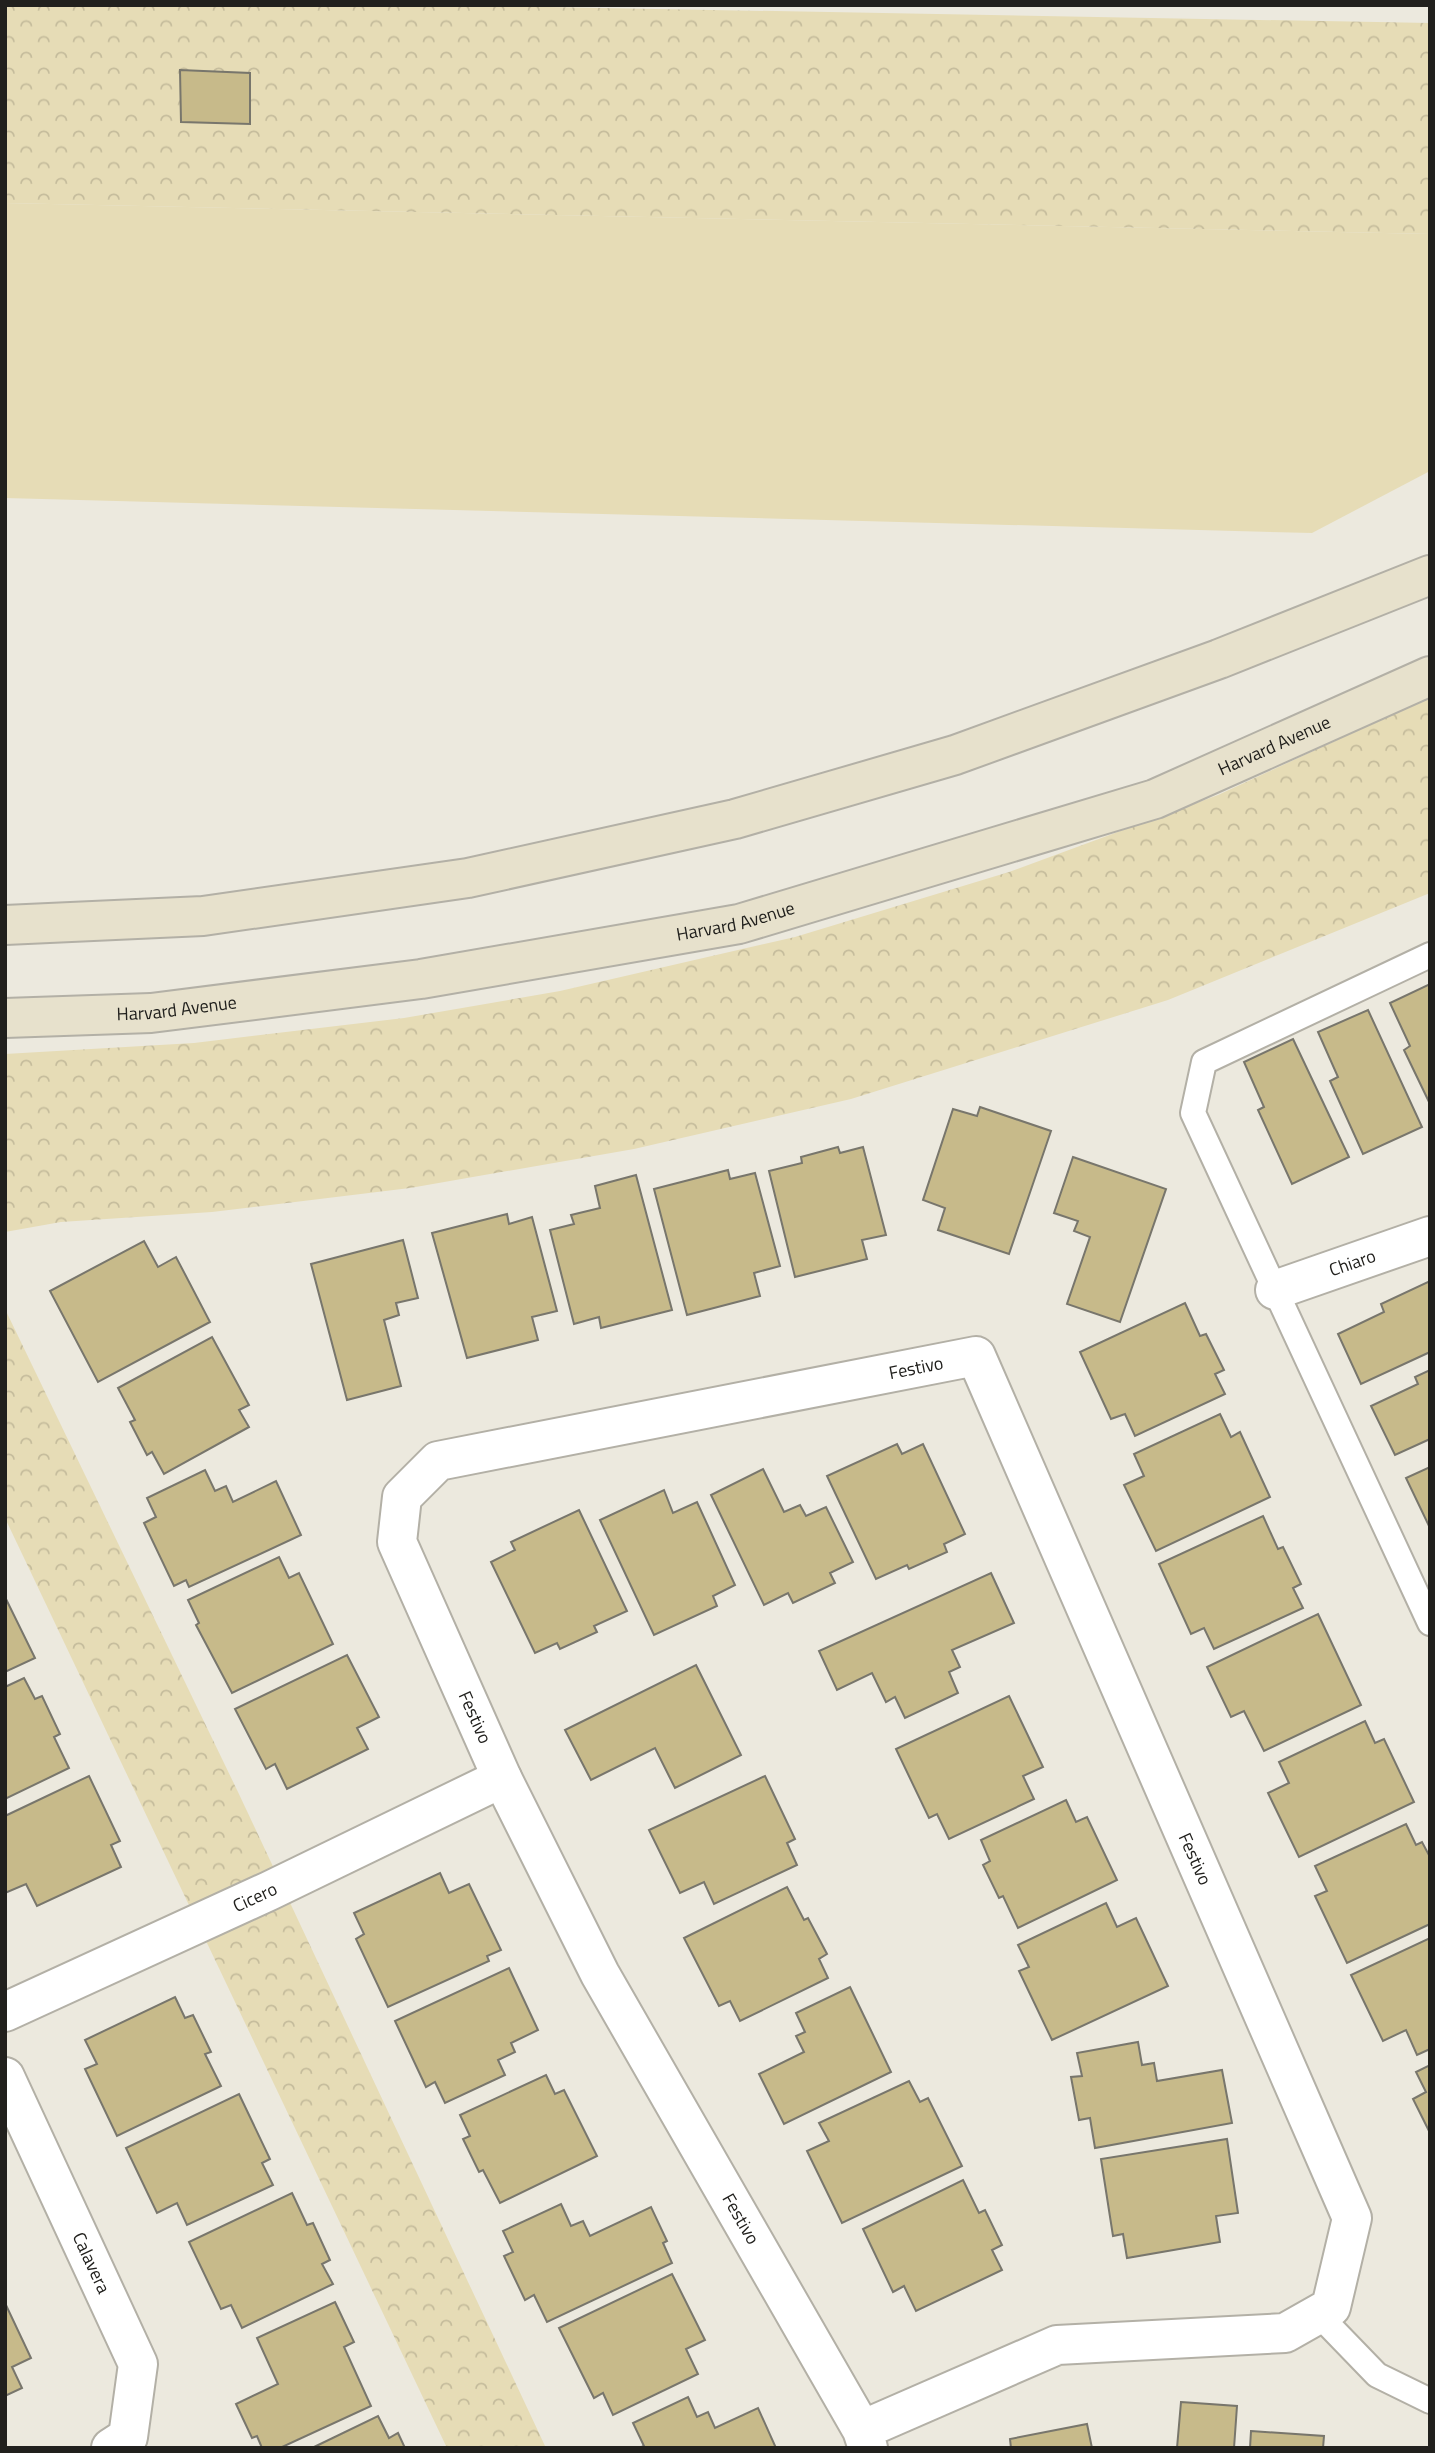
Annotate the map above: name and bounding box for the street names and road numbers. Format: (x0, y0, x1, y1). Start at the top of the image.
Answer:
street label: Harvard Avenue (1213, 708, 1335, 782)
street label: Harvard Avenue (674, 894, 798, 948)
street label: Harvard Avenue (116, 988, 238, 1027)
street label: Chiaro (1325, 1242, 1379, 1283)
street label: Festivo (886, 1349, 945, 1386)
street label: Festivo (452, 1687, 499, 1748)
street label: Festivo (1172, 1828, 1219, 1889)
street label: Cicero (228, 1875, 282, 1919)
street label: Festivo (716, 2188, 767, 2249)
street label: Calavera (66, 2228, 118, 2298)

